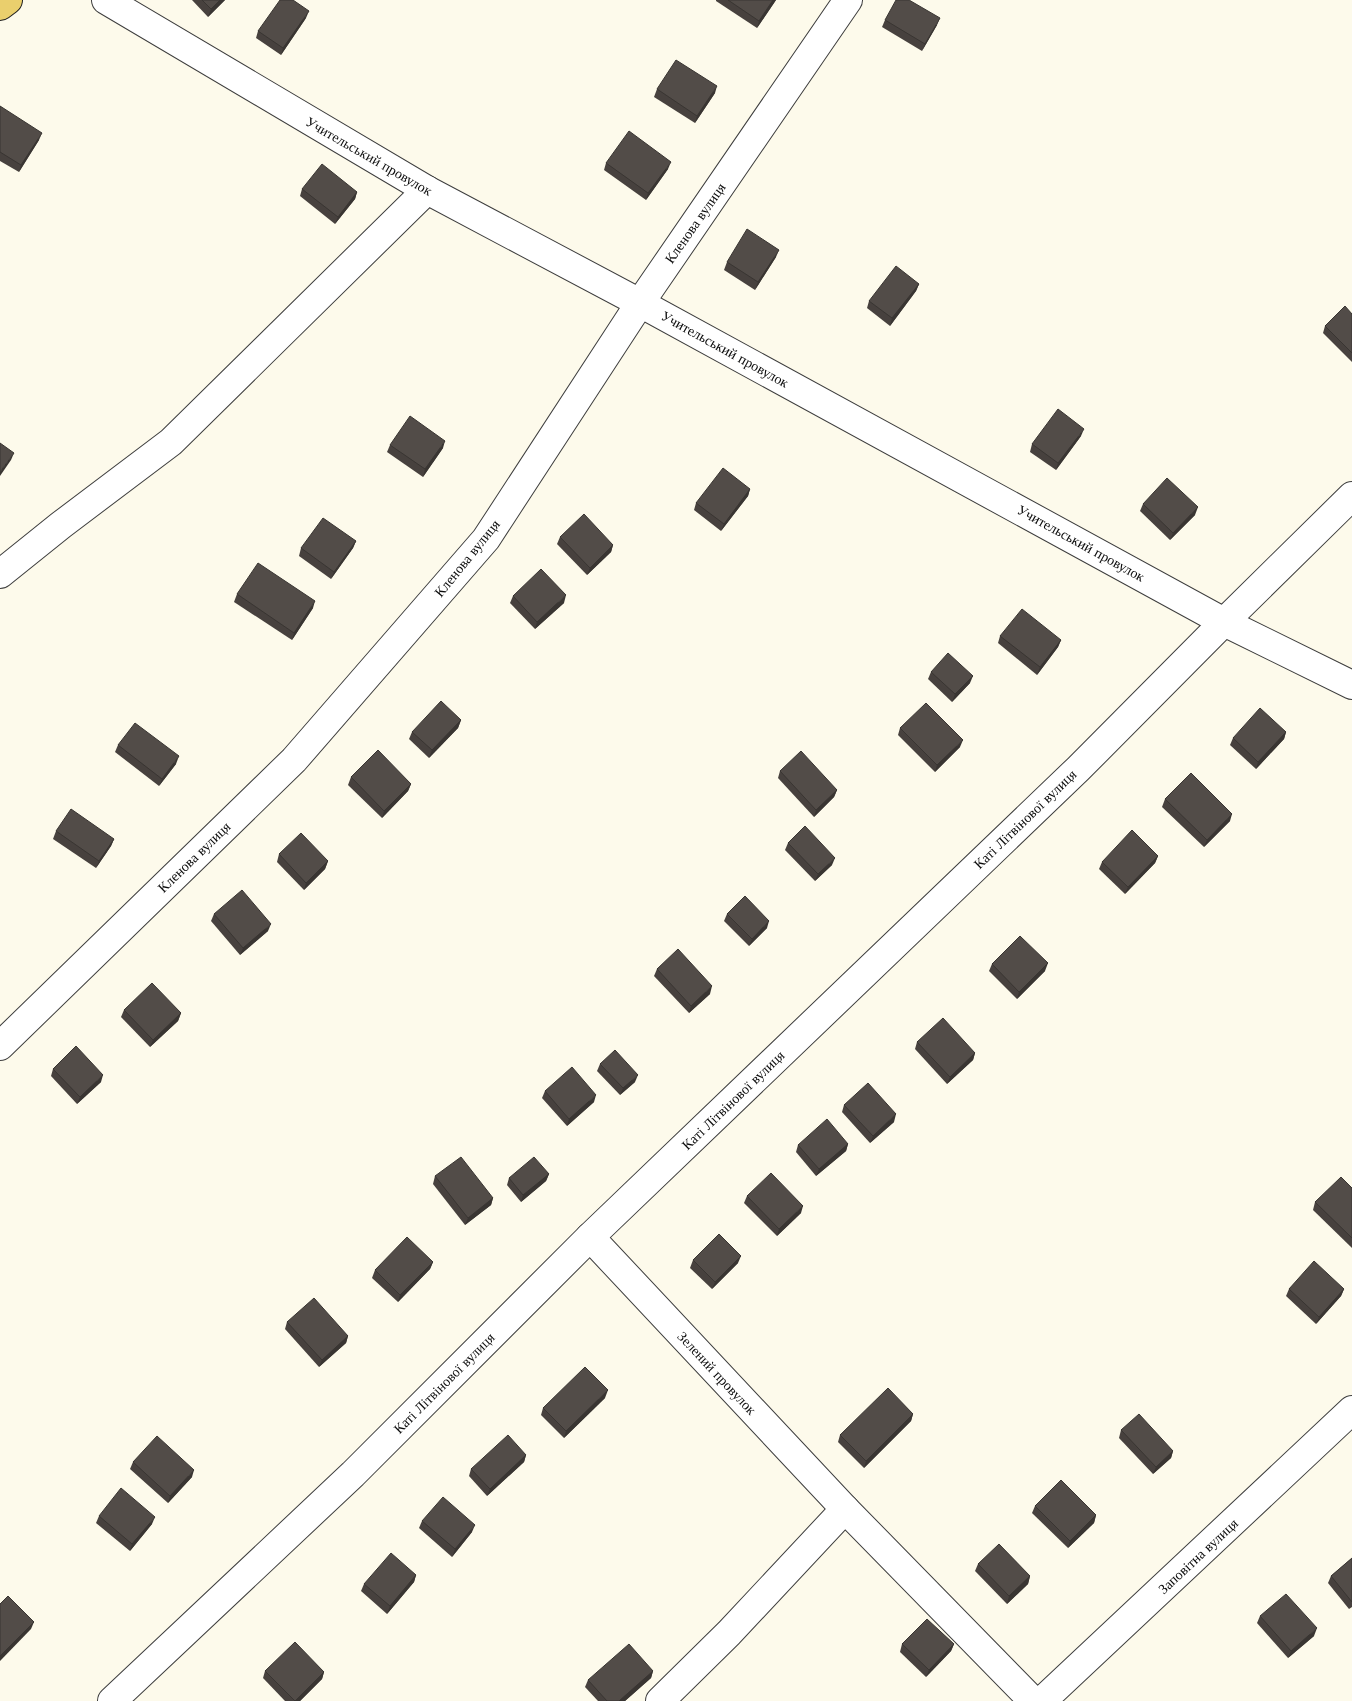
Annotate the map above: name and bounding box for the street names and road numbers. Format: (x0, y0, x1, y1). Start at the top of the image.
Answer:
street label: Учительський провулок (302, 112, 436, 200)
street label: Кленова вулиця (660, 179, 730, 267)
street label: Учительський провулок (658, 306, 792, 392)
street label: Учительський провулок (1014, 500, 1148, 586)
street label: Кленова вулиця (430, 515, 504, 600)
street label: Каті Літвінової вулиця (970, 765, 1081, 873)
street label: Кленова вулиця (154, 817, 235, 896)
street label: Каті Літвінової вулиця (678, 1046, 789, 1154)
street label: Зелений провулок (674, 1327, 760, 1419)
street label: Каті Літвінової вулиця (390, 1328, 499, 1437)
street label: Заповітна вулиця (1154, 1514, 1242, 1598)

